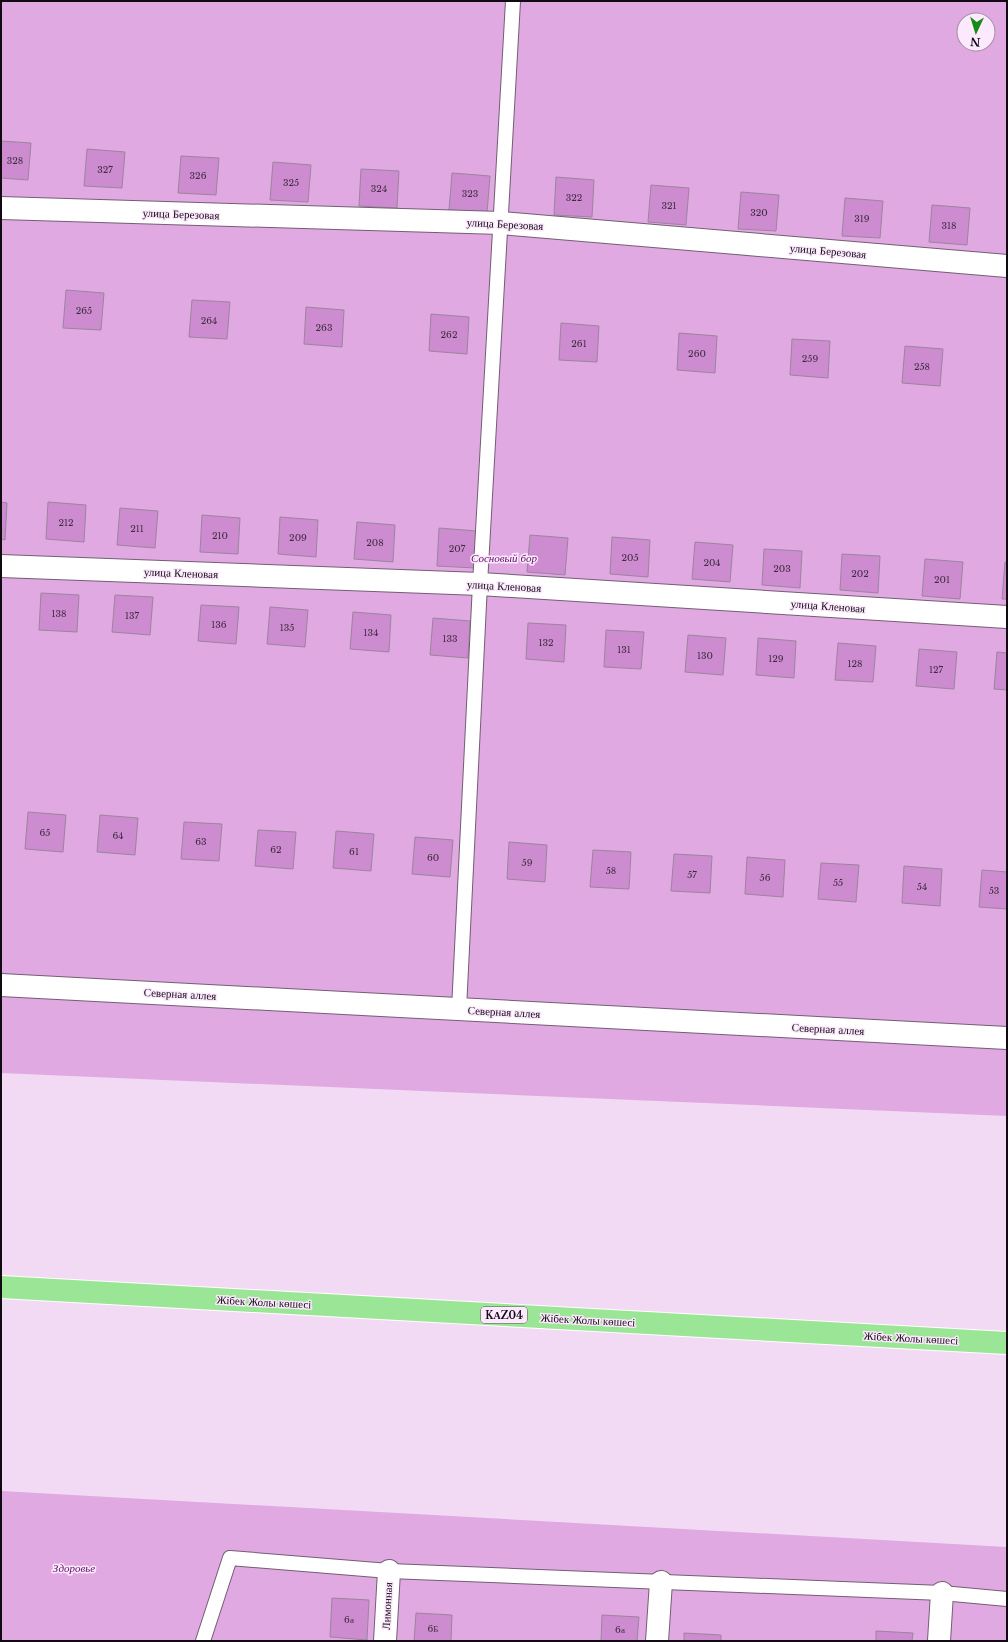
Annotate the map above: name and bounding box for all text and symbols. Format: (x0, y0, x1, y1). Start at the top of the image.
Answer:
north arrow (956, 12, 996, 52)
text: N (969, 35, 981, 49)
house number: 328 (7, 155, 23, 166)
house number: 327 (97, 164, 113, 175)
house number: 326 (190, 170, 207, 181)
house number: 325 (283, 177, 299, 188)
house number: 324 (371, 183, 387, 194)
house number: 323 (462, 188, 478, 199)
house number: 322 (566, 192, 582, 203)
house number: 321 (661, 200, 677, 211)
street label: улица Березовая (142, 206, 220, 222)
house number: 320 (750, 207, 768, 218)
house number: 319 (854, 213, 870, 224)
street label: улица Березовая (466, 215, 544, 233)
house number: 318 (941, 220, 957, 231)
street label: улица Березовая (789, 241, 867, 261)
house number: 265 (76, 305, 92, 316)
house number: 264 (201, 315, 217, 326)
house number: 263 (316, 322, 332, 333)
house number: 262 (441, 329, 457, 340)
house number: 261 (571, 338, 587, 349)
house number: 260 (688, 348, 706, 359)
house number: 259 (802, 353, 818, 364)
house number: 258 (914, 361, 930, 372)
house number: 212 (58, 517, 74, 528)
house number: 211 (130, 523, 144, 534)
house number: 210 (212, 530, 228, 541)
house number: 209 (289, 532, 307, 543)
house number: 208 (366, 537, 384, 548)
house number: 207 (449, 543, 466, 554)
park label: Сосновый бор (471, 551, 537, 565)
house number: 205 (621, 552, 639, 563)
house number: 204 (703, 557, 721, 568)
house number: 203 (773, 563, 791, 574)
street label: улица Кленовая (144, 565, 218, 581)
house number: 202 (851, 568, 869, 579)
house number: 201 (934, 574, 950, 585)
street label: улица Кленовая (466, 577, 542, 595)
street label: улица Кленовая (790, 596, 866, 616)
house number: 138 (51, 608, 67, 619)
house number: 137 (125, 610, 140, 621)
house number: 136 (211, 619, 227, 630)
house number: 135 (280, 622, 294, 633)
house number: 134 (364, 627, 378, 638)
house number: 133 (442, 633, 458, 644)
house number: 132 (538, 637, 554, 648)
house number: 131 (617, 644, 631, 655)
house number: 130 (697, 650, 713, 661)
house number: 129 (768, 653, 784, 664)
house number: 128 (847, 658, 863, 669)
house number: 127 (929, 664, 944, 675)
house number: 65 (40, 827, 50, 838)
house number: 64 (112, 830, 124, 841)
house number: 63 (195, 836, 207, 847)
house number: 62 (270, 844, 282, 855)
house number: 61 (349, 846, 359, 857)
house number: 60 (427, 852, 439, 863)
house number: 59 (522, 857, 533, 868)
house number: 58 (606, 865, 616, 876)
house number: 57 (687, 869, 697, 880)
house number: 56 (760, 872, 771, 883)
house number: 55 (833, 877, 843, 888)
house number: 54 (917, 881, 927, 892)
house number: 53 (989, 885, 999, 896)
street label: Северная аллея (143, 985, 217, 1003)
street label: Северная аллея (467, 1003, 541, 1021)
street label: Северная аллея (791, 1020, 865, 1038)
street label: Жібек Жолы көшесі (216, 1293, 312, 1311)
road number: KАZ04 (481, 1307, 527, 1323)
street label: Жібек Жолы көшесі (540, 1311, 636, 1329)
street label: Жібек Жолы көшесі (863, 1329, 959, 1347)
park label: Здоровье (53, 1561, 95, 1575)
street label: Лимонная (379, 1582, 395, 1630)
house number: 6а (344, 1614, 354, 1625)
house number: 6Б (428, 1623, 438, 1634)
house number: 6а (615, 1624, 625, 1635)

